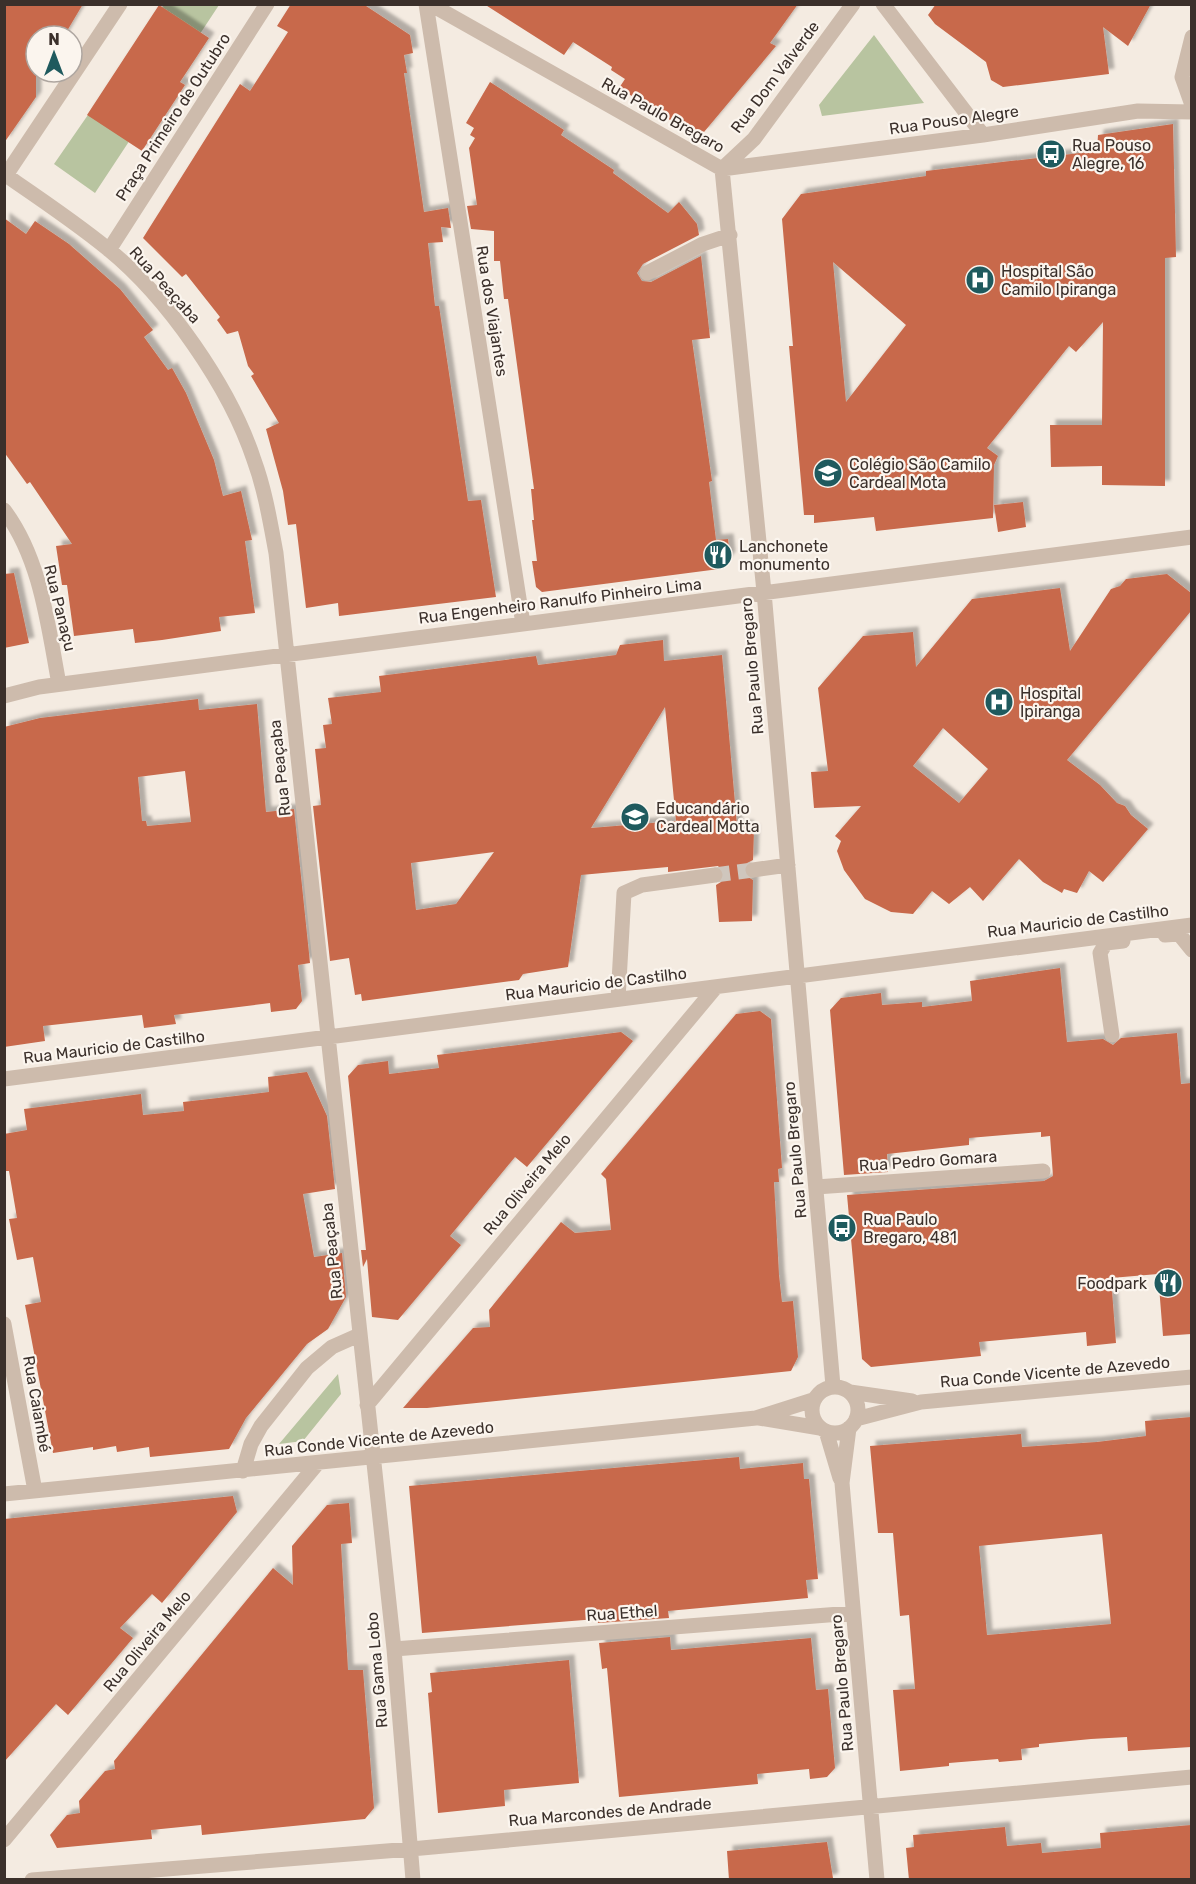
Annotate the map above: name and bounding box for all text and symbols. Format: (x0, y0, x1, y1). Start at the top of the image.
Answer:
street label: Rua Dom Valverde (727, 17, 823, 137)
north arrow (24, 24, 84, 84)
street label: Praça Primeiro de Outubro (112, 29, 234, 205)
text: N (48, 30, 60, 49)
street label: Rua Paulo Bregaro (598, 73, 728, 157)
street label: Rua Pouso Alegre (888, 101, 1020, 139)
place label: Rua Pouso Alegre, 16 (1072, 136, 1151, 173)
bus stop icon: Rua Pouso Alegre, 16 (1035, 138, 1067, 170)
street label: Rua Peaçaba (126, 243, 204, 327)
street label: Rua dos Viajantes (472, 244, 512, 378)
place label: Hospital São Camilo Ipiranga (1001, 262, 1116, 299)
hospital icon: Hospital São Camilo Ipiranga (964, 264, 996, 296)
place label: Colégio São Camilo Cardeal Mota (849, 455, 991, 492)
school or university icon: Colégio São Camilo Cardeal Mota (812, 457, 844, 489)
place label: Lanchonete monumento (739, 537, 830, 574)
restaurant icon: Lanchonete monumento (702, 539, 734, 571)
street label: Rua Panaçu (40, 563, 80, 653)
street label: Rua Engenheiro Ranulfo Pinheiro Lima (417, 574, 703, 628)
street label: Rua Paulo Bregaro (737, 597, 767, 735)
place label: Hospital Ipiranga (1020, 684, 1081, 721)
hospital icon: Hospital Ipiranga (983, 686, 1015, 718)
street label: Rua Peaçaba (265, 719, 295, 817)
place label: Educandário Cardeal Motta (656, 799, 760, 836)
school or university icon: Educandário Cardeal Motta (619, 801, 651, 833)
street label: Rua Mauricio de Castilho (986, 900, 1170, 942)
street label: Rua Mauricio de Castilho (504, 963, 688, 1005)
street label: Rua Mauricio de Castilho (22, 1026, 206, 1068)
street label: Rua Paulo Bregaro (780, 1081, 810, 1219)
street label: Rua Oliveira Melo (479, 1130, 575, 1238)
street label: Rua Pedro Gomara (858, 1147, 998, 1175)
street label: Rua Peaçaba (317, 1202, 347, 1300)
place label: Rua Paulo Bregaro, 481 (863, 1210, 957, 1247)
bus stop icon: Rua Paulo Bregaro, 481 (826, 1212, 858, 1244)
restaurant icon: Foodpark (1152, 1267, 1184, 1299)
place label: Foodpark (1077, 1274, 1148, 1293)
street label: Rua Conde Vicente de Azevedo (939, 1352, 1171, 1392)
street label: Rua Caiambé (19, 1354, 55, 1454)
street label: Rua Conde Vicente de Azevedo (263, 1417, 495, 1461)
street label: Rua Oliveira Melo (99, 1587, 195, 1695)
street label: Rua Ethel (586, 1601, 658, 1625)
street label: Rua Gama Lobo (362, 1611, 392, 1729)
street label: Rua Paulo Bregaro (827, 1614, 857, 1752)
street label: Rua Marcondes de Andrade (508, 1794, 712, 1830)

